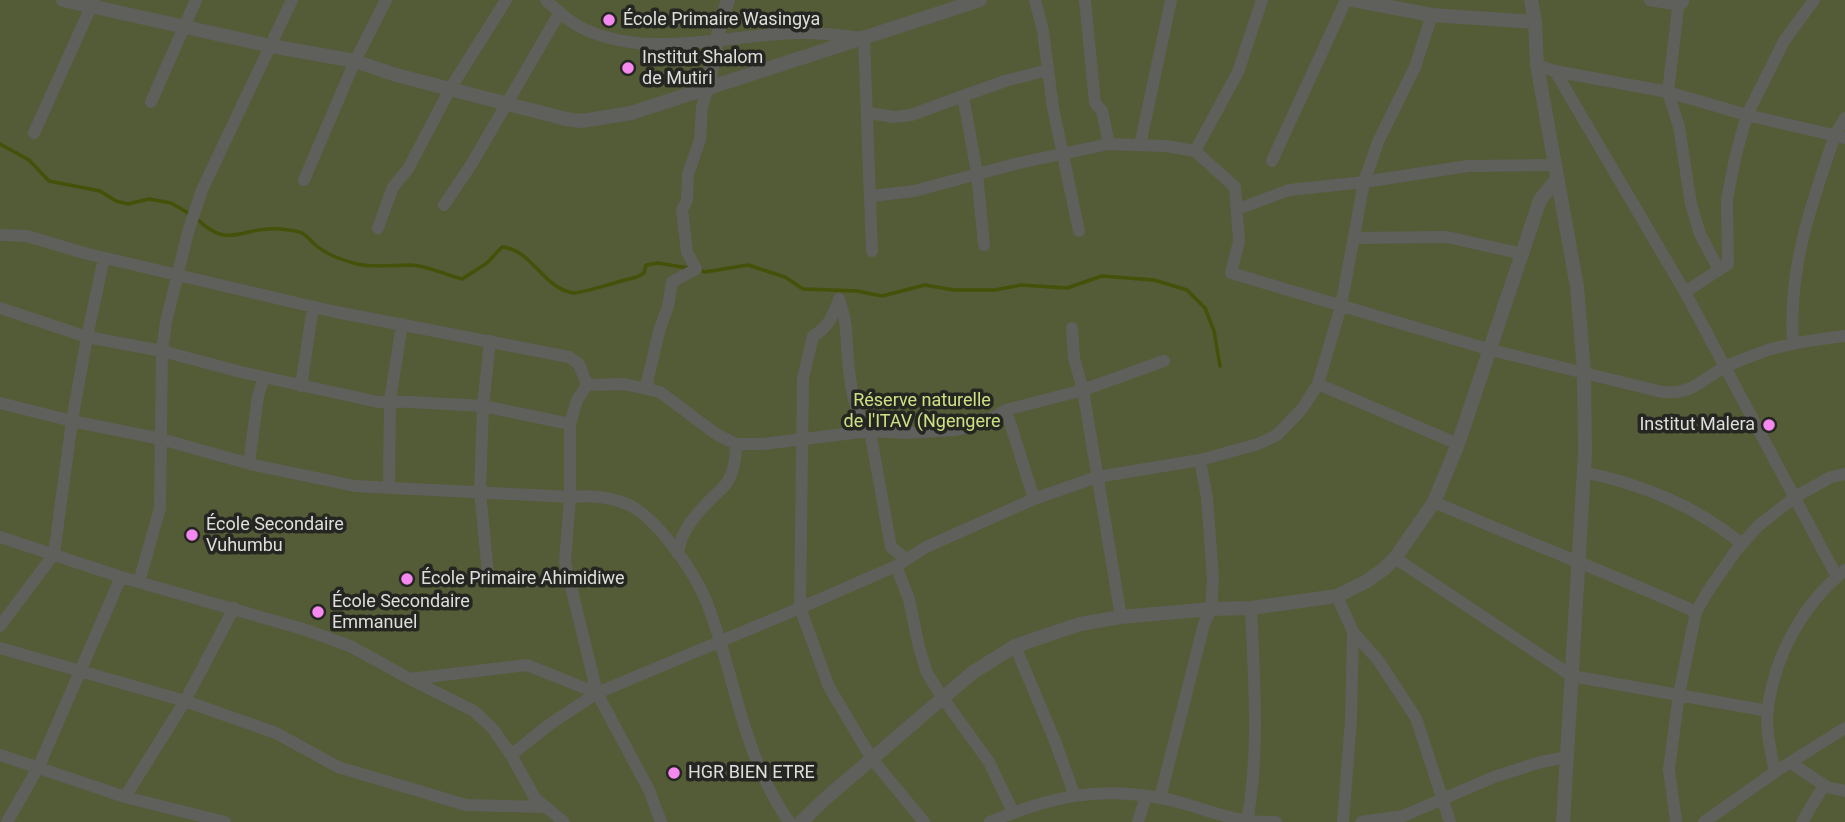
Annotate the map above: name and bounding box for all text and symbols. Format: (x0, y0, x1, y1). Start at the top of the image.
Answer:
place label: École Primaire Wasingya (623, 9, 820, 31)
marker: École Primaire Wasingya (601, 12, 617, 28)
place label: Institut Shalom de Mutiri (642, 47, 763, 90)
marker: Institut Shalom de Mutiri (620, 60, 636, 76)
park label: Réserve naturelle de l'ITAV (Ngengere (844, 390, 1000, 432)
place label: Institut Malera (1639, 414, 1755, 436)
marker: Institut Malera (1761, 417, 1777, 433)
place label: École Secondaire Vuhumbu (206, 514, 344, 556)
marker: École Secondaire Vuhumbu (184, 527, 200, 543)
place label: École Primaire Ahimidiwe (421, 568, 625, 590)
marker: École Primaire Ahimidiwe (399, 571, 415, 587)
place label: École Secondaire Emmanuel (332, 591, 470, 634)
marker: École Secondaire Emmanuel (310, 604, 326, 620)
place label: HGR BIEN ETRE (688, 762, 815, 784)
marker: HGR BIEN ETRE (666, 765, 682, 781)

